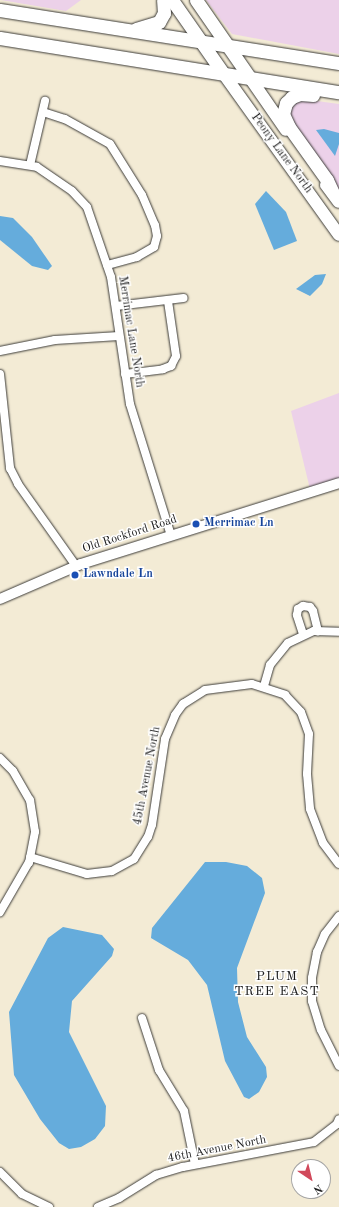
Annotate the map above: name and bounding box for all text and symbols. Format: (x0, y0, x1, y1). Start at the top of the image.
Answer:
street label: Peony Lane North (247, 111, 315, 197)
street label: Merrimac Lane North (114, 275, 146, 389)
street label: Old Rockford Road (81, 513, 179, 557)
place label: Merrimac Ln (204, 517, 274, 531)
marker: Merrimac Ln (191, 519, 201, 529)
place label: Lawndale Ln (83, 568, 153, 582)
marker: Lawndale Ln (70, 570, 80, 580)
street label: 45th Avenue North (131, 725, 165, 827)
district label: PLUM TREE EAST (234, 970, 320, 1001)
street label: 46th Avenue North (166, 1133, 268, 1167)
north arrow (291, 1159, 331, 1199)
text: N (311, 1182, 324, 1195)

